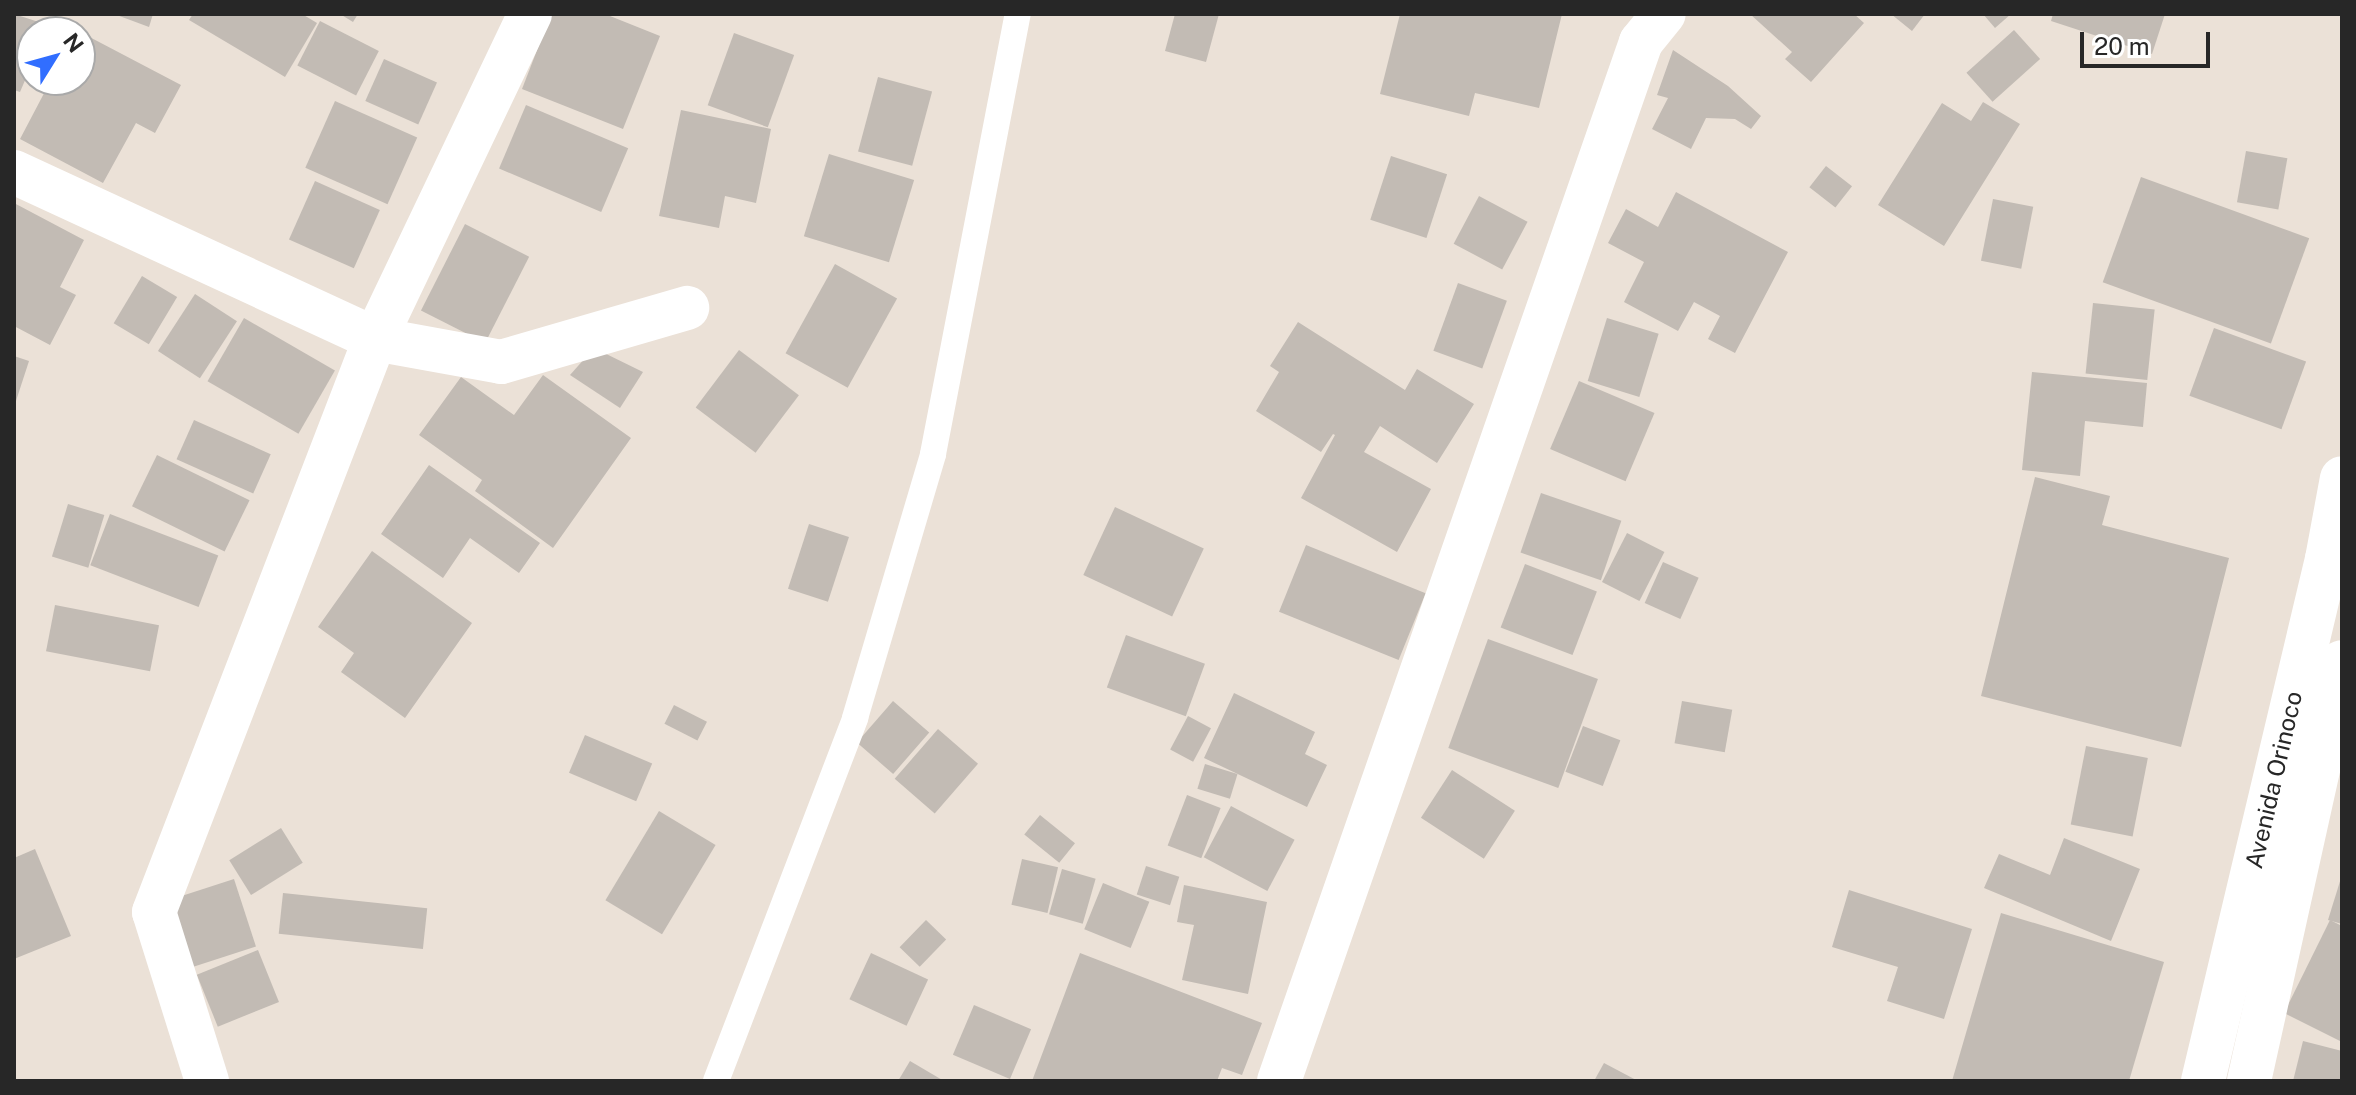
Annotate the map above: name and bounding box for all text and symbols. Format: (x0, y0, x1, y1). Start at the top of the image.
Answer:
north arrow (16, 16, 96, 96)
scale bar (2084, 16, 2214, 66)
text: N (58, 28, 89, 57)
text: 20 m (2094, 32, 2150, 60)
street label: Avenida Orinoco (2240, 689, 2308, 871)

